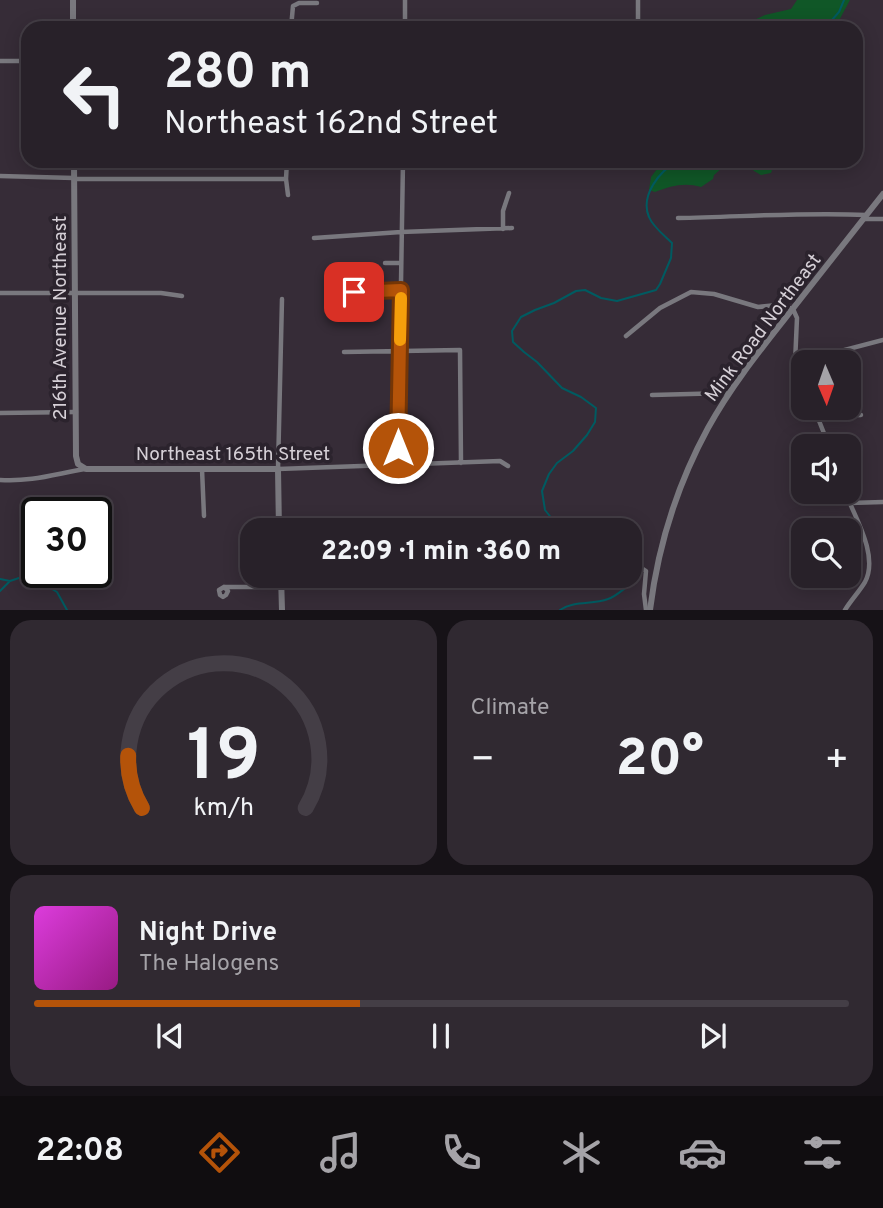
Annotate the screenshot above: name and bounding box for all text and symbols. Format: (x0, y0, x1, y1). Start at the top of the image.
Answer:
text: 280 m (164, 44, 311, 106)
icon: left (49, 49, 140, 140)
text: Northeast 162nd Street (164, 105, 498, 145)
street label: 216th Avenue Northeast (49, 216, 73, 420)
street label: Mink Road Northeast (700, 249, 827, 407)
pin (324, 262, 384, 322)
icon: arrive (335, 273, 373, 311)
north arrow (791, 350, 861, 420)
map controls (791, 350, 861, 588)
position arrow (361, 411, 435, 485)
button: sound (791, 434, 861, 504)
street label: Northeast 165th Street (136, 443, 330, 467)
speed limit sign: 30 (21, 497, 112, 588)
button: search (791, 518, 861, 588)
text: 22:09 · 1 min · 360 m (321, 536, 561, 569)
text: Climate (471, 694, 549, 723)
text: 19 (186, 715, 260, 807)
text: 20° (616, 728, 704, 794)
text: − (471, 737, 495, 786)
text: + (824, 737, 849, 786)
text: km/h (193, 793, 254, 825)
text: Night Drive (139, 917, 277, 950)
text: The Halogens (139, 950, 279, 979)
icon: previous (151, 1017, 189, 1055)
icon: pause (422, 1017, 460, 1055)
icon: next (694, 1017, 732, 1055)
icon: directions (195, 1128, 244, 1177)
icon: music (316, 1128, 365, 1177)
icon: phone (437, 1128, 486, 1177)
icon: climate (557, 1128, 606, 1177)
icon: car (678, 1128, 727, 1177)
icon: filters (798, 1128, 847, 1177)
text: 22:08 (36, 1132, 124, 1172)

